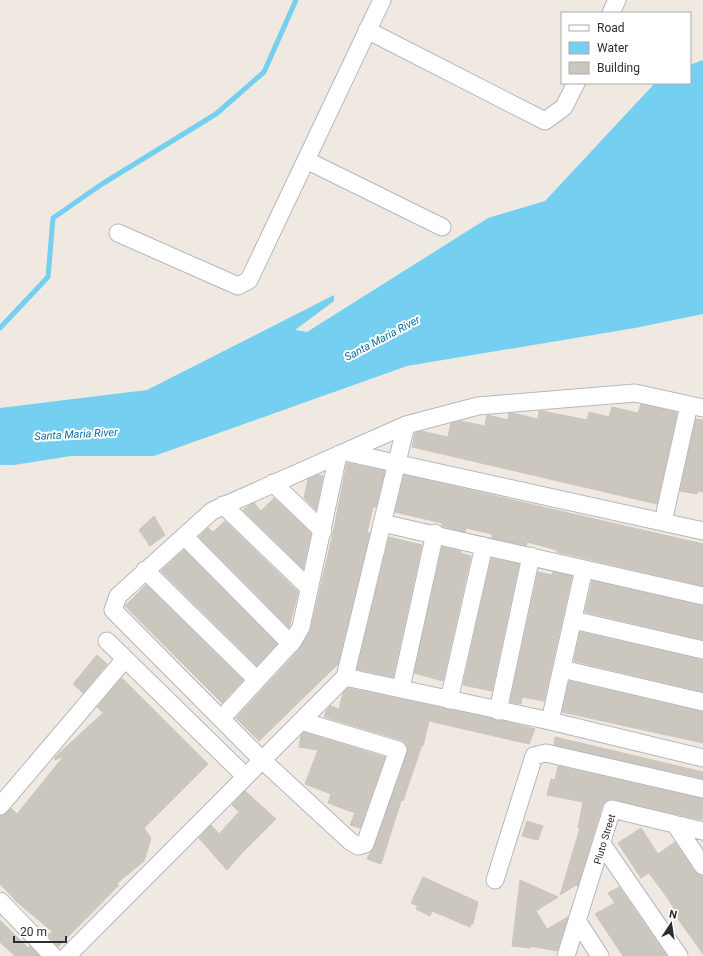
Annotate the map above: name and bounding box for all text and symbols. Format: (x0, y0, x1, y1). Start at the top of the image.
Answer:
legend (561, 12, 691, 84)
text: Road (597, 21, 625, 35)
text: Water (597, 41, 628, 55)
text: Building (597, 61, 640, 75)
water label: Santa Maria River (342, 313, 422, 364)
water label: Santa Maria River (34, 426, 118, 443)
street label: Pluto Street (592, 813, 617, 866)
north arrow (651, 904, 691, 944)
text: N (668, 908, 678, 922)
scale bar (14, 918, 66, 944)
text: 20 m (20, 925, 47, 939)

